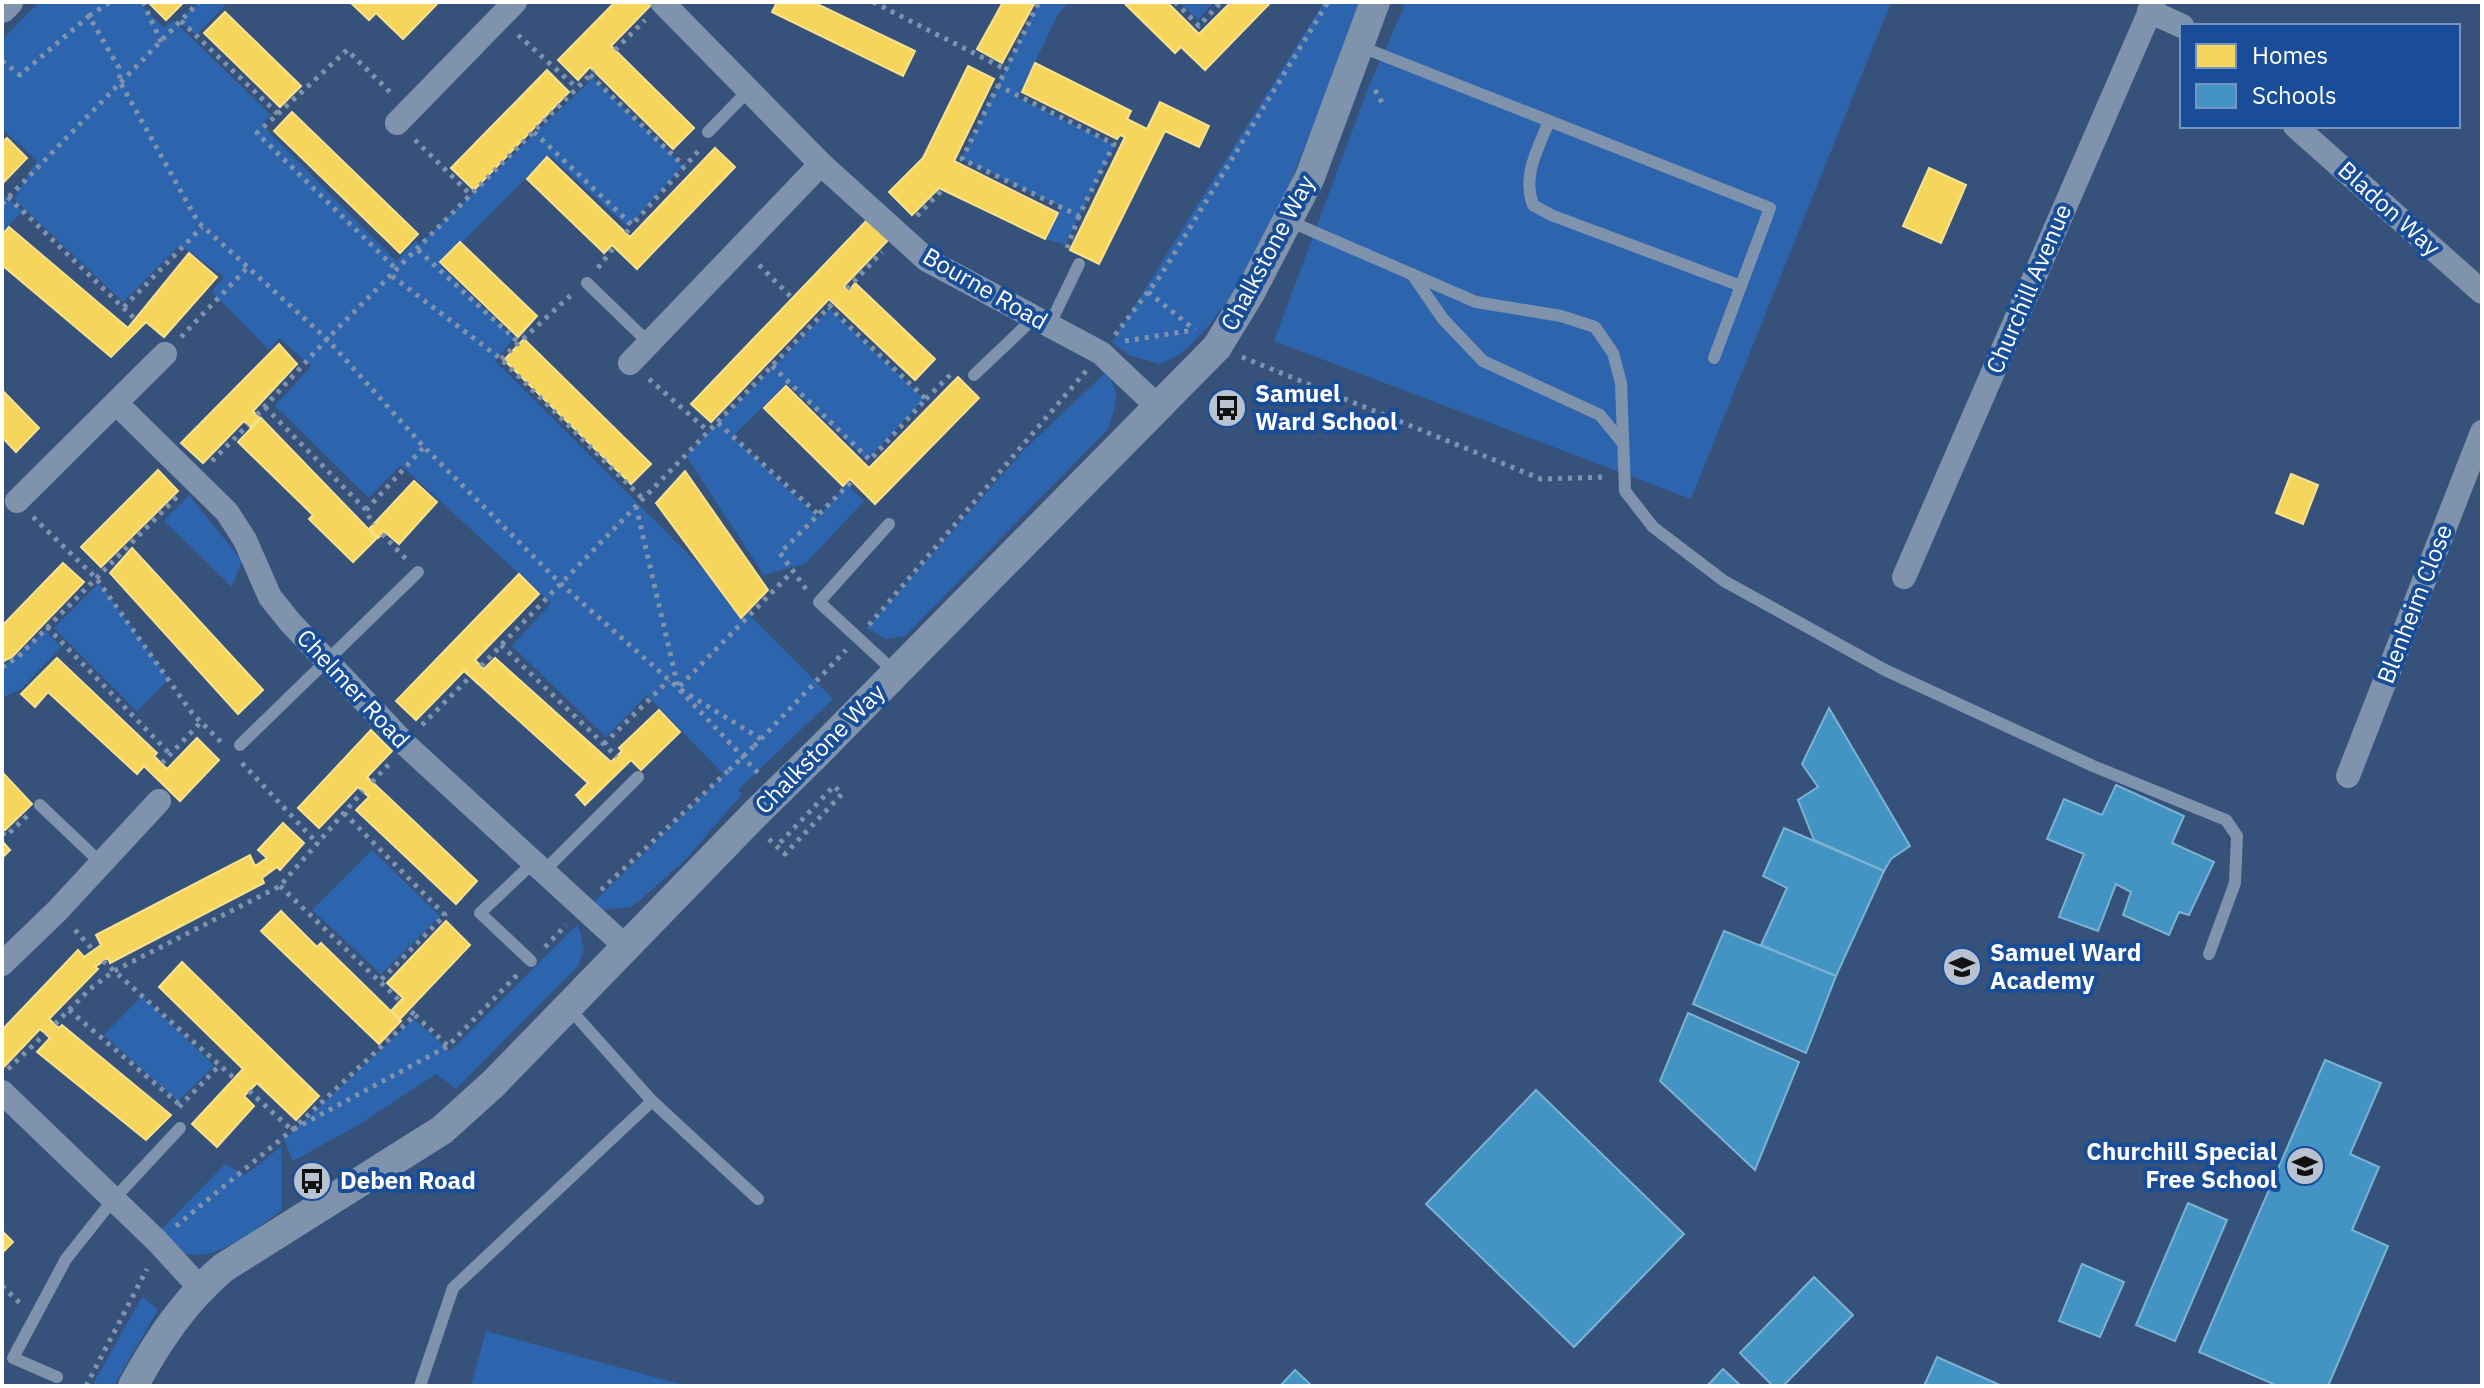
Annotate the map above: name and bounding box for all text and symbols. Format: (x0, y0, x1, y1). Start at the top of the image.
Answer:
legend (2180, 24, 2460, 128)
text: Homes (2252, 39, 2328, 71)
text: Schools (2252, 79, 2337, 111)
street label: Bladon Way (2332, 154, 2448, 263)
street label: Chalkstone Way (1213, 169, 1322, 336)
street label: Churchill Avenue (1978, 199, 2078, 378)
street label: Bourne Road (917, 239, 1054, 337)
place label: Samuel Ward School (1255, 377, 1397, 437)
bus stop icon: Samuel Ward School (1206, 387, 1248, 429)
street label: Blenheim Close (2369, 519, 2459, 688)
street label: Chelmer Road (290, 622, 417, 755)
street label: Chalkstone Way (747, 676, 891, 820)
place label: Samuel Ward Academy (1990, 936, 2141, 996)
school or university icon: Samuel Ward Academy (1941, 946, 1983, 988)
place label: Churchill Special Free School (2086, 1135, 2277, 1195)
school or university icon: Churchill Special Free School (2284, 1145, 2326, 1187)
bus stop icon: Deben Road (291, 1160, 333, 1202)
place label: Deben Road (340, 1164, 476, 1196)

